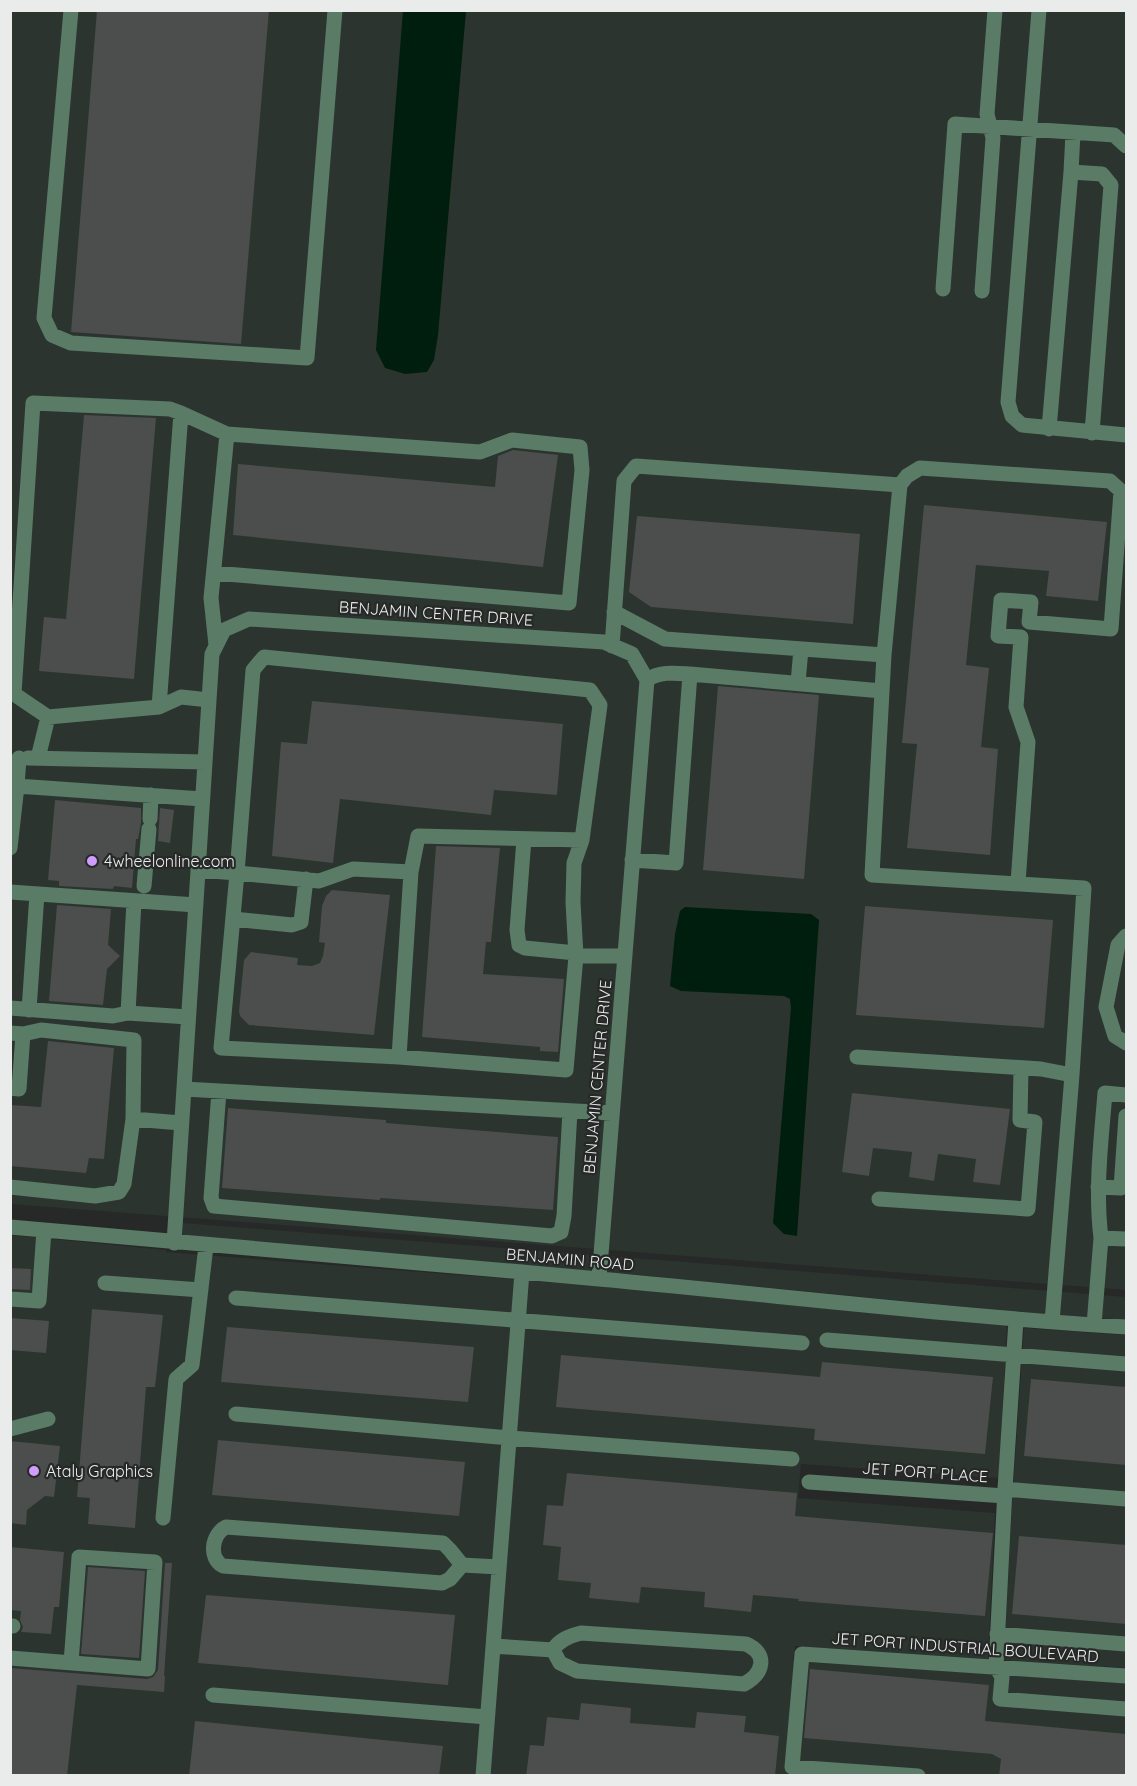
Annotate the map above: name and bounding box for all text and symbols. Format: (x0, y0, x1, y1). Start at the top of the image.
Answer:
street label: BENJAMIN CENTER DRIVE (338, 596, 534, 630)
place label: 4wheelonline.com (104, 851, 235, 871)
marker: 4wheelonline.com (85, 854, 99, 868)
street label: BENJAMIN CENTER DRIVE (579, 979, 615, 1175)
street label: BENJAMIN ROAD (505, 1243, 635, 1275)
street label: JET PORT PLACE (861, 1458, 989, 1486)
place label: Ataly Graphics (46, 1461, 153, 1481)
marker: Ataly Graphics (27, 1464, 41, 1478)
street label: JET PORT INDUSTRIAL BOULEVARD (831, 1628, 1099, 1666)

